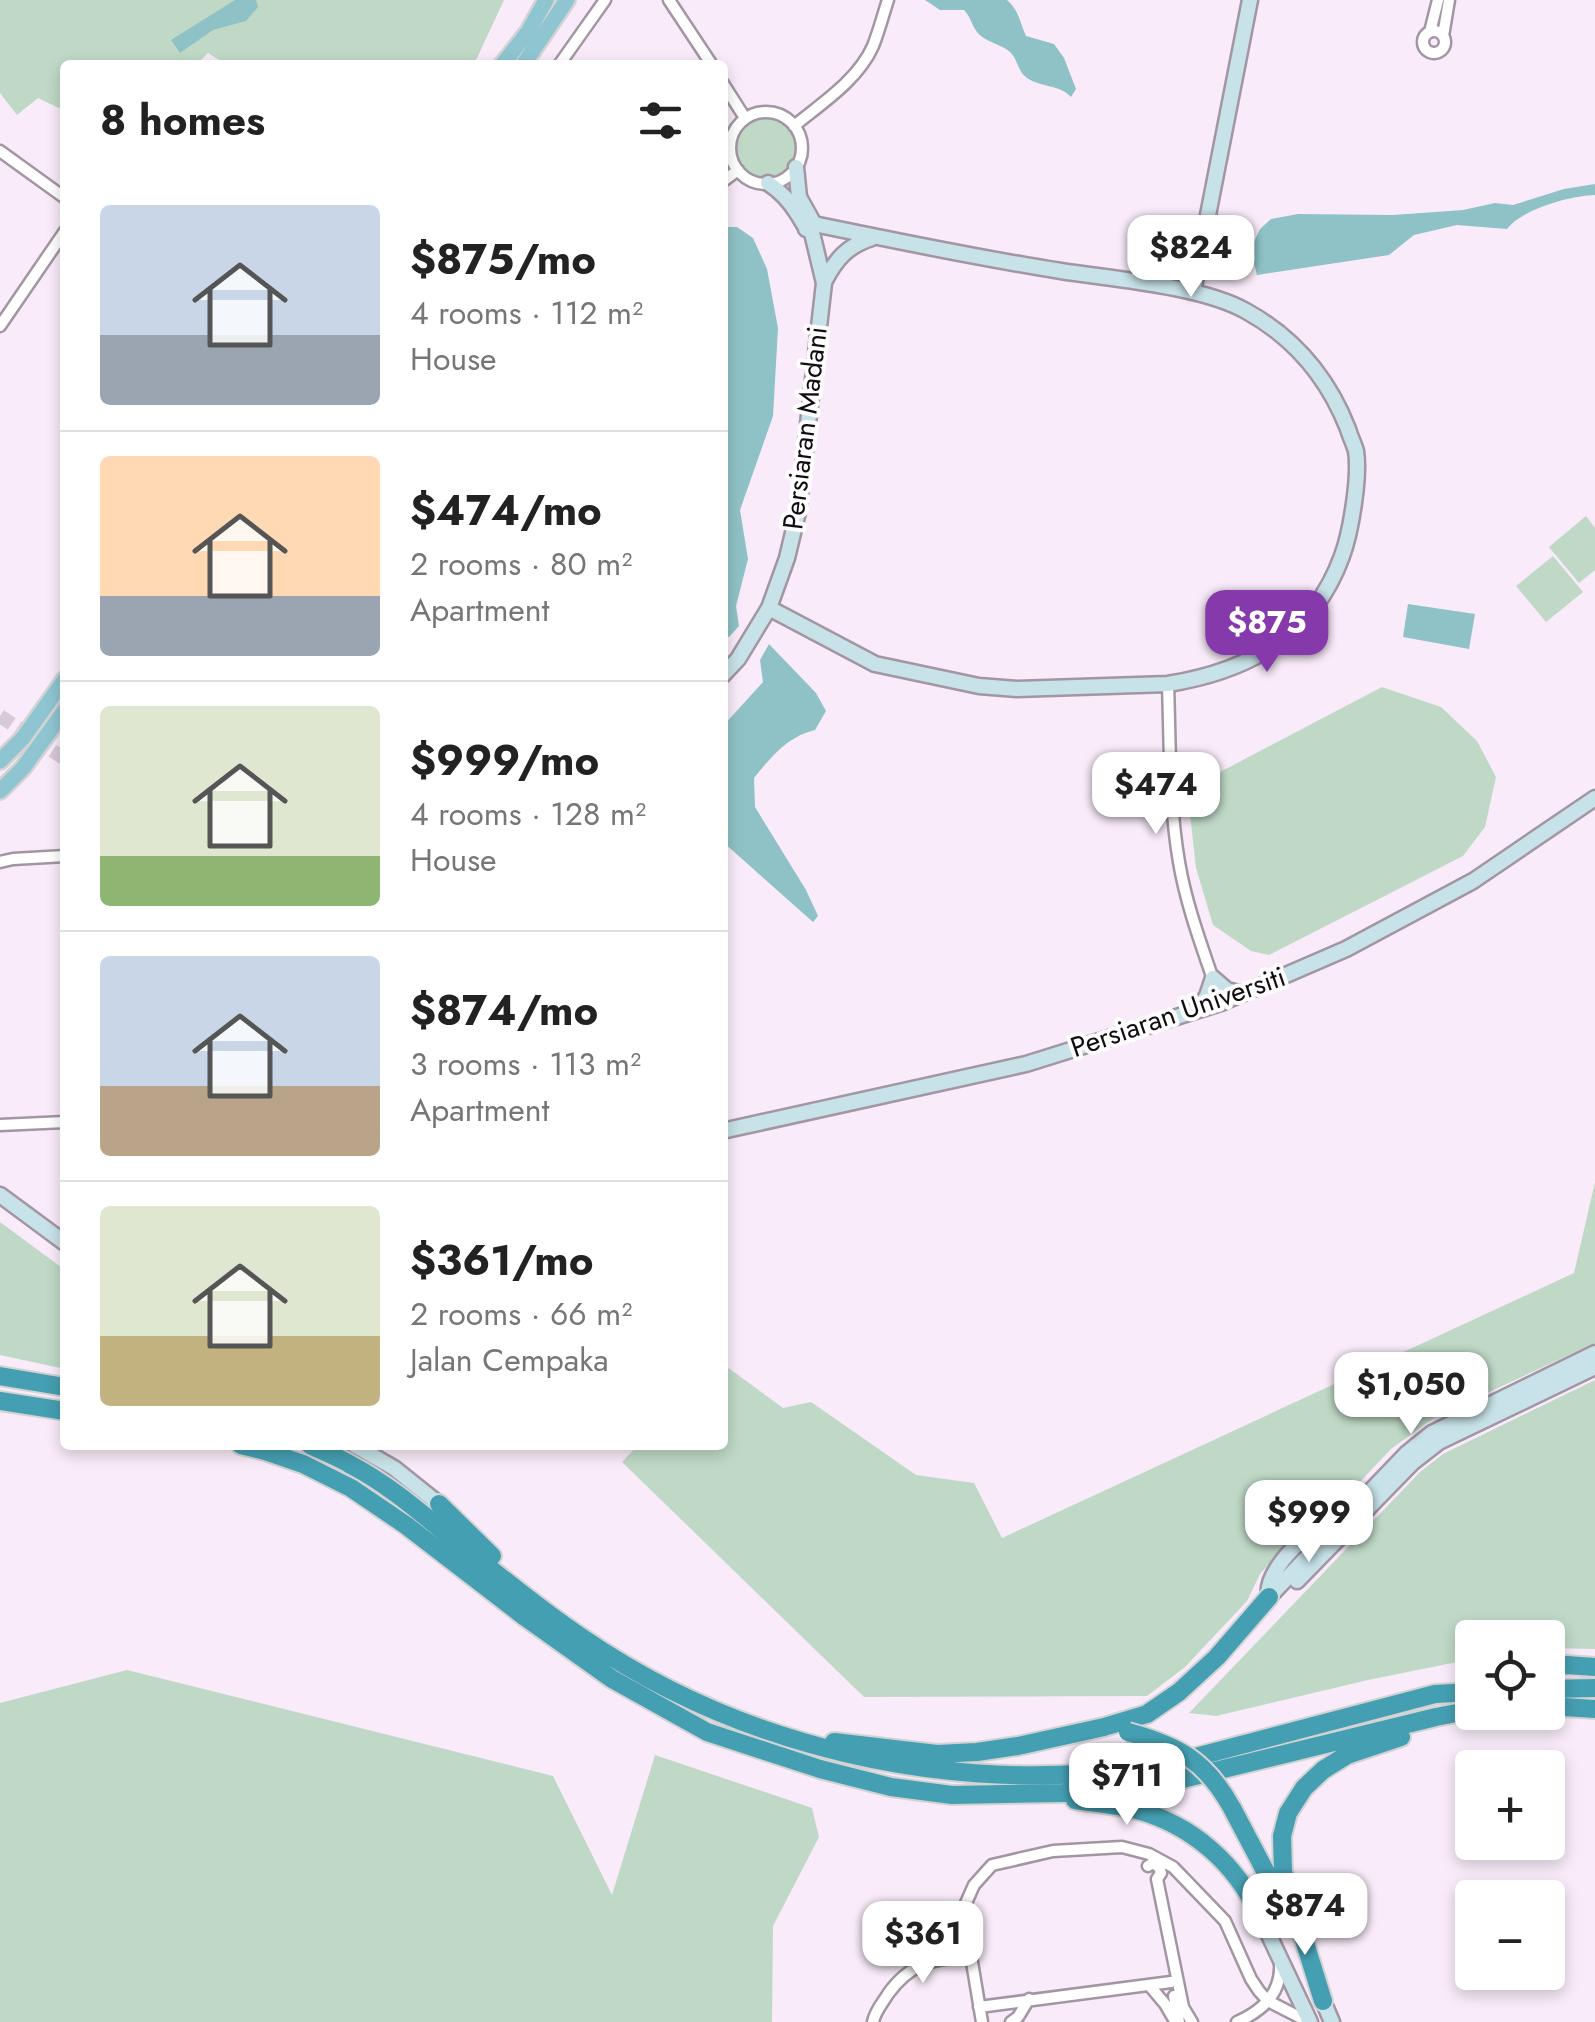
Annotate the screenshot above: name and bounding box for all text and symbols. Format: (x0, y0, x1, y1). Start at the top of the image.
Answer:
text: 8 homes (100, 90, 265, 151)
icon: filters (633, 93, 688, 148)
pin: $824 (1132, 215, 1250, 300)
text: $824 (1149, 224, 1233, 270)
text: $875/mo (410, 229, 596, 290)
icon: home (180, 245, 300, 365)
text: 4 rooms · 112 m² (410, 290, 643, 336)
street label: Persiaran Madani (772, 324, 838, 532)
text: House (410, 336, 497, 382)
text: $474/mo (410, 480, 602, 541)
icon: home (180, 496, 300, 616)
text: 2 rooms · 80 m² (410, 541, 632, 587)
text: Apartment (410, 587, 549, 633)
pin: $875 (1208, 590, 1326, 675)
text: $875 (1227, 599, 1307, 645)
text: $999/mo (410, 730, 599, 791)
icon: home (180, 746, 300, 866)
pin: $474 (1097, 752, 1215, 837)
text: $474 (1114, 761, 1198, 807)
text: 4 rooms · 128 m² (410, 791, 646, 837)
text: House (410, 837, 497, 883)
street label: Persiaran Universiti (1065, 956, 1291, 1068)
text: $874/mo (410, 980, 598, 1041)
icon: home (180, 996, 300, 1116)
text: 3 rooms · 113 m² (410, 1041, 641, 1087)
text: Apartment (410, 1087, 549, 1133)
text: $361/mo (410, 1230, 594, 1291)
icon: home (180, 1246, 300, 1366)
text: 2 rooms · 66 m² (410, 1291, 632, 1337)
text: Jalan Cempaka (410, 1337, 609, 1383)
pin: $1,050 (1330, 1352, 1492, 1437)
text: $1,050 (1356, 1361, 1466, 1407)
pin: $999 (1250, 1480, 1368, 1565)
text: $999 (1267, 1489, 1351, 1535)
map controls (1455, 1620, 1565, 1990)
button: locate (1455, 1620, 1565, 1730)
pin: $711 (1068, 1743, 1186, 1828)
button: + (1455, 1750, 1565, 1860)
text: $711 (1091, 1752, 1163, 1798)
pin: $874 (1246, 1873, 1364, 1958)
button: − (1455, 1880, 1565, 1990)
text: $874 (1264, 1882, 1346, 1928)
pin: $361 (864, 1901, 982, 1986)
text: $361 (884, 1910, 962, 1956)

